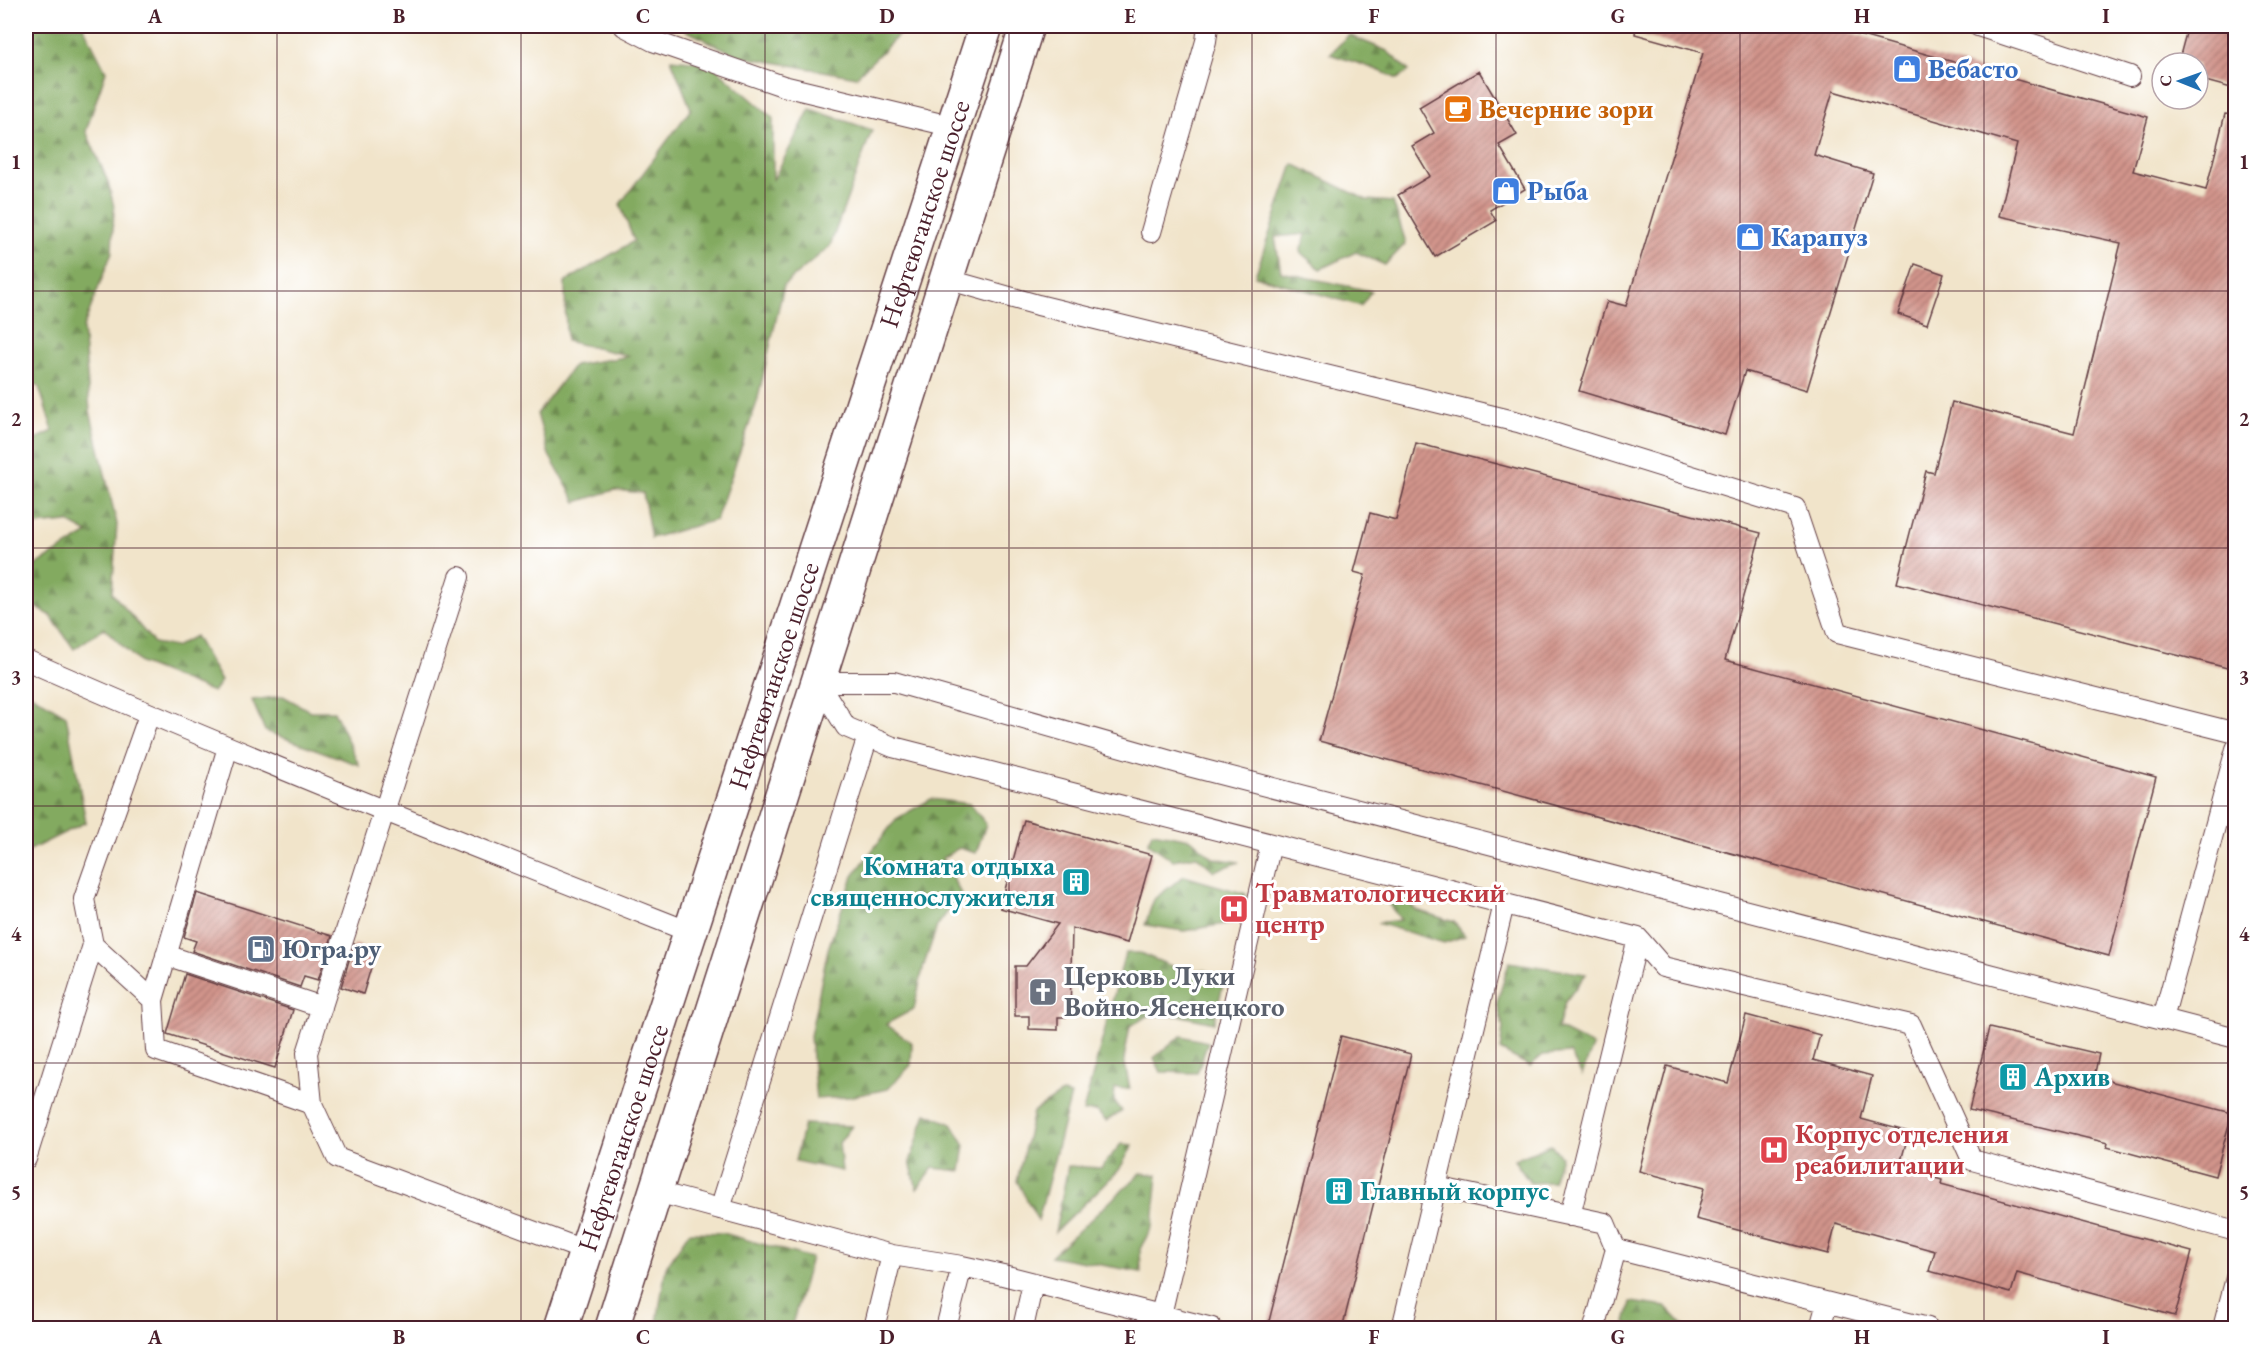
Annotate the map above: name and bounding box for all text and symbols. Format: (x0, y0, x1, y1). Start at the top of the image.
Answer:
text: A (147, 3, 163, 29)
text: B (393, 3, 405, 29)
text: C (636, 3, 650, 29)
text: D (879, 3, 895, 29)
text: E (1124, 3, 1136, 29)
text: F (1369, 3, 1380, 29)
text: G (1611, 3, 1625, 29)
text: H (1854, 3, 1870, 29)
text: I (2102, 3, 2110, 29)
place label: Вебасто (1928, 51, 2018, 86)
north arrow (2150, 51, 2210, 111)
shop icon: Вебасто (1891, 53, 1923, 85)
text: С (2155, 75, 2176, 87)
place label: Вечерние зори (1479, 91, 1653, 126)
cafe icon: Вечерние зори (1442, 93, 1474, 125)
street label: Нефтеюганское шоссе (871, 95, 978, 332)
text: 1 (11, 149, 21, 175)
text: 1 (2239, 149, 2249, 175)
place label: Рыба (1527, 173, 1588, 208)
shop icon: Рыба (1490, 175, 1522, 207)
place label: Карапуз (1771, 219, 1868, 254)
shop icon: Карапуз (1734, 221, 1766, 253)
text: 2 (11, 406, 22, 432)
text: 2 (2239, 406, 2250, 432)
street label: Нефтеюганское шоссе (720, 557, 827, 794)
text: 3 (11, 664, 21, 690)
text: 3 (2239, 664, 2249, 690)
place label: Комната отдыха священнослужителя (810, 848, 1055, 914)
building icon: Комната отдыха священнослужителя (1060, 866, 1092, 898)
place label: Травматологический центр (1255, 875, 1506, 941)
hospital icon: Травматологический центр (1218, 893, 1250, 925)
text: 4 (11, 921, 22, 947)
text: 4 (2239, 921, 2250, 947)
place label: Югра.ру (282, 931, 382, 966)
fuel station icon: Югра.ру (245, 933, 277, 965)
place label: Церковь Луки Войно-Ясенецкого (1064, 958, 1285, 1024)
church icon: Церковь Луки Войно-Ясенецкого (1027, 976, 1059, 1008)
street label: Нефтеюганское шоссе (569, 1019, 676, 1256)
place label: Архив (2033, 1059, 2110, 1094)
building icon: Архив (1997, 1061, 2029, 1093)
place label: Корпус отделения реабилитации (1795, 1116, 2009, 1182)
hospital icon: Корпус отделения реабилитации (1758, 1134, 1790, 1166)
place label: Главный корпус (1360, 1173, 1549, 1208)
building icon: Главный корпус (1323, 1175, 1355, 1207)
text: 5 (11, 1179, 21, 1205)
text: 5 (2239, 1179, 2249, 1205)
text: A (147, 1324, 163, 1350)
text: B (393, 1324, 405, 1350)
text: C (636, 1324, 650, 1350)
text: D (879, 1324, 895, 1350)
text: E (1124, 1324, 1136, 1350)
text: F (1369, 1324, 1380, 1350)
text: G (1611, 1324, 1625, 1350)
text: H (1854, 1324, 1870, 1350)
text: I (2102, 1324, 2110, 1350)

